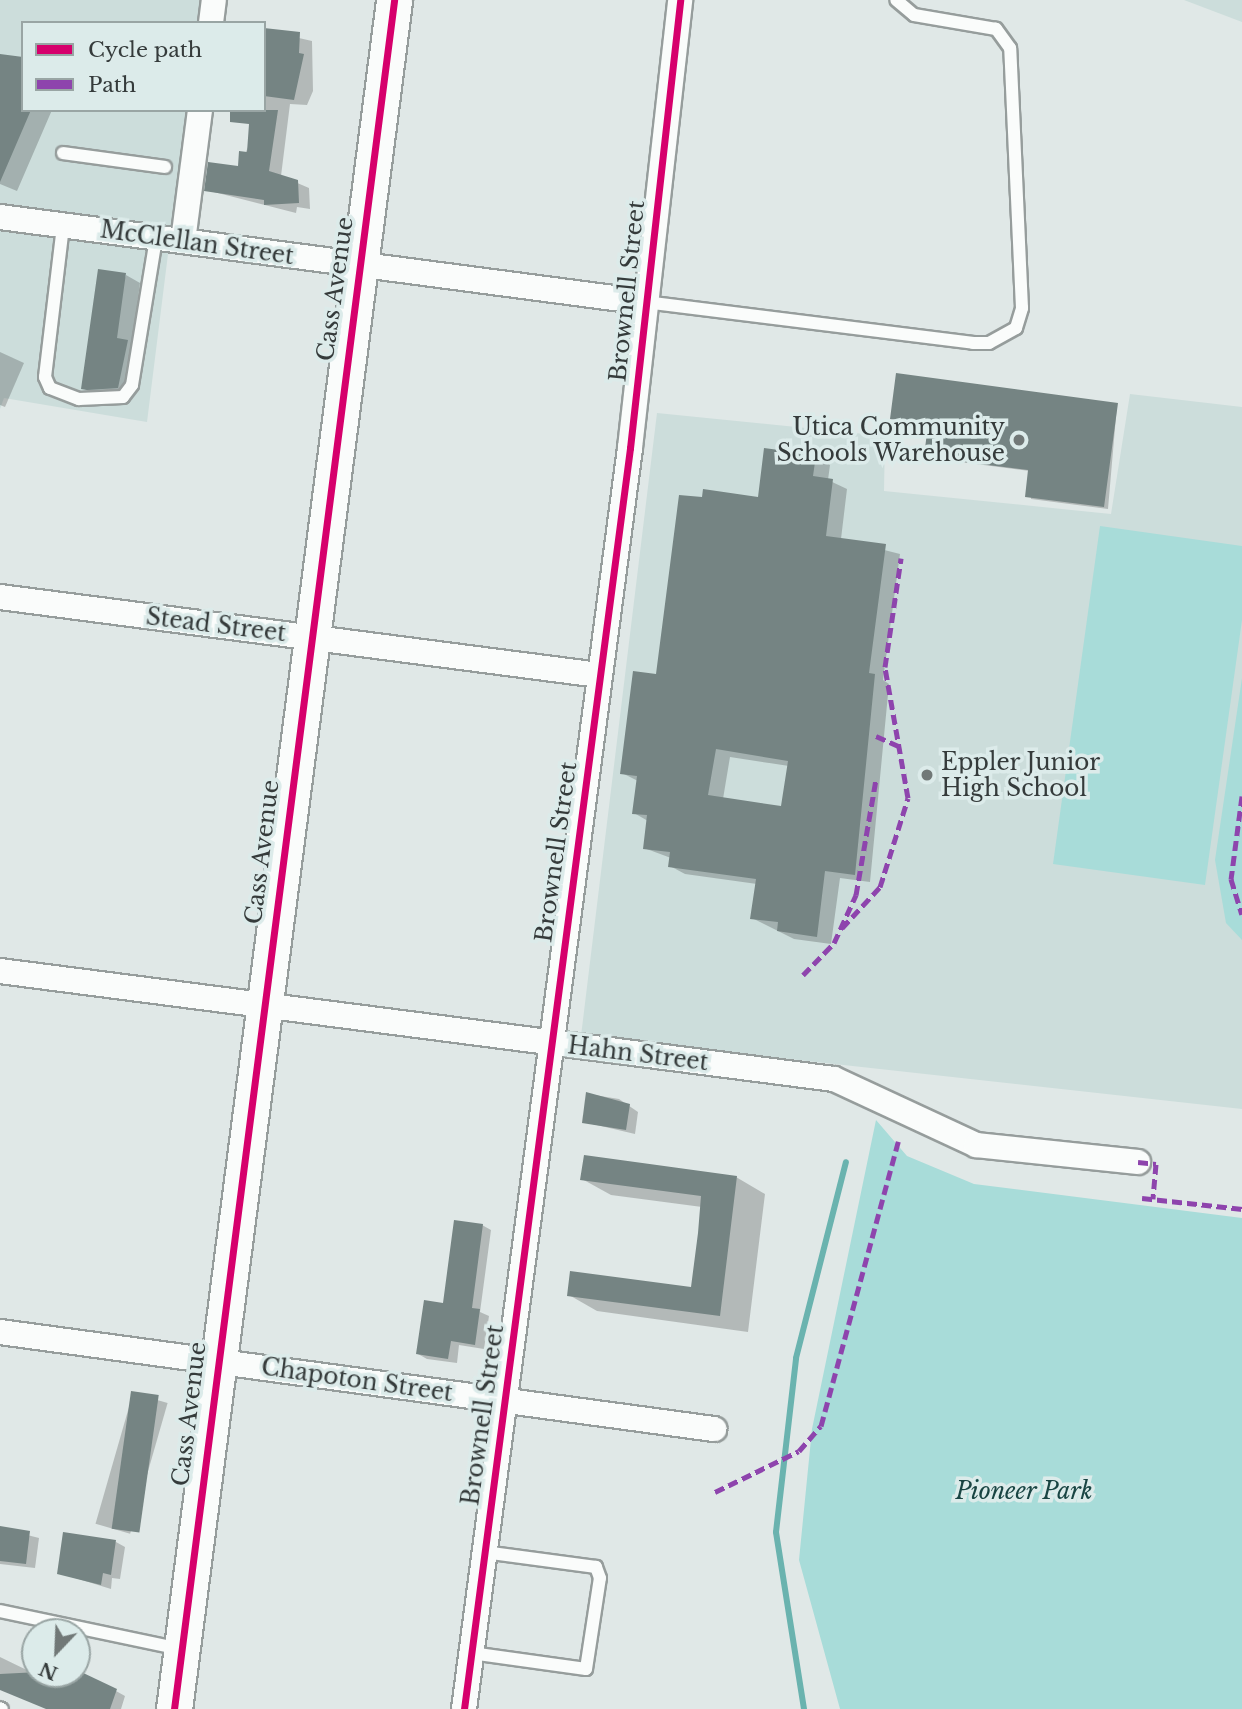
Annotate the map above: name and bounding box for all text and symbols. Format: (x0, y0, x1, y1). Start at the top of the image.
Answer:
legend (21, 21, 266, 112)
text: Cycle path (88, 37, 202, 63)
text: Path (88, 72, 136, 98)
street label: Brownell Street (604, 199, 650, 383)
street label: Cass Avenue (311, 215, 359, 363)
street label: McClellan Street (98, 216, 296, 270)
place label: Utica Community Schools Warehouse (776, 413, 1005, 467)
marker: Utica Community Schools Warehouse (1011, 432, 1027, 448)
street label: Stead Street (145, 603, 287, 647)
place label: Eppler Junior High School (941, 748, 1101, 802)
street label: Brownell Street (530, 760, 582, 944)
marker: Eppler Junior High School (919, 767, 935, 783)
street label: Cass Avenue (239, 778, 285, 926)
street label: Hahn Street (566, 1032, 710, 1076)
street label: Brownell Street (457, 1323, 509, 1507)
street label: Cass Avenue (166, 1340, 212, 1488)
street label: Chapoton Street (259, 1353, 455, 1407)
park label: Pioneer Park (955, 1477, 1093, 1505)
north arrow (21, 1618, 91, 1688)
text: N (36, 1657, 61, 1685)

